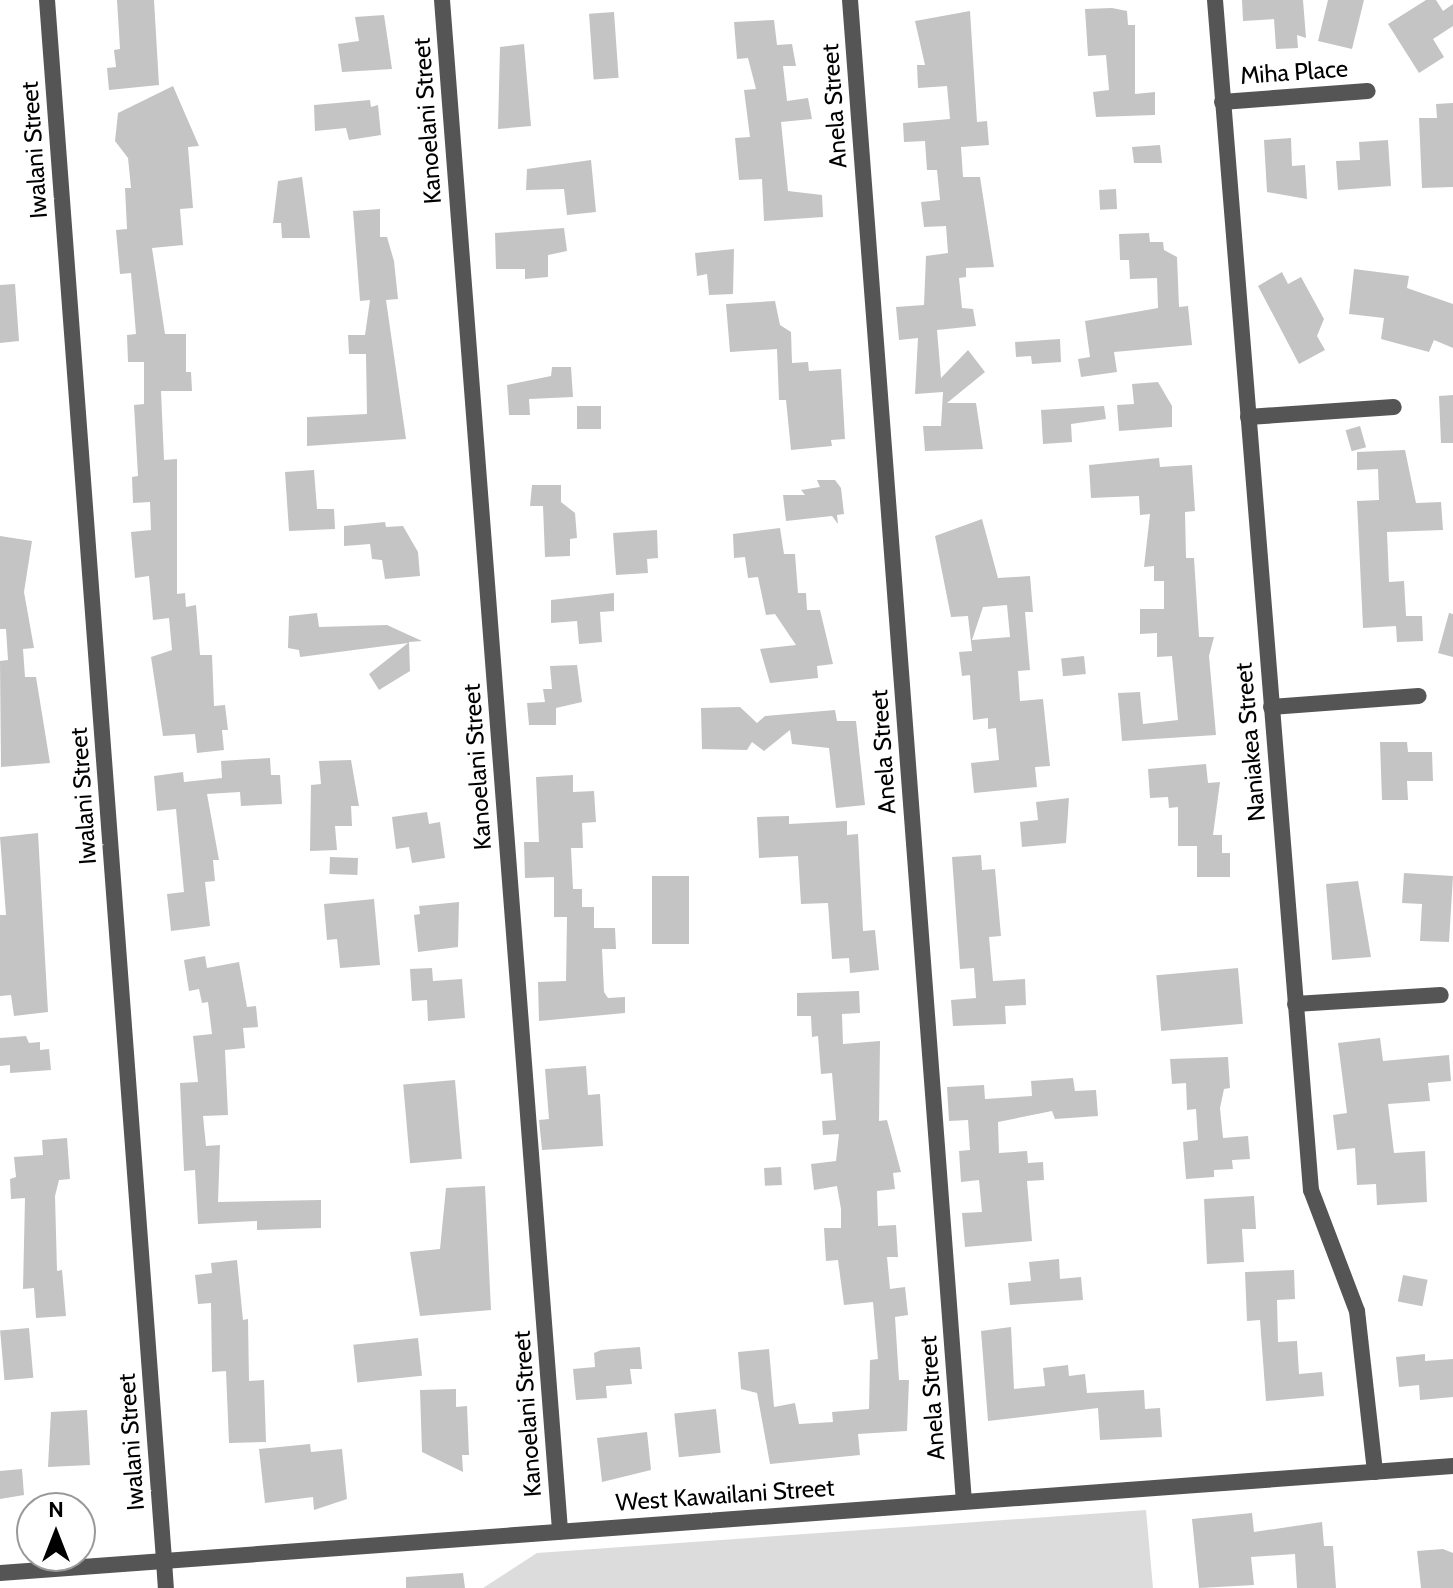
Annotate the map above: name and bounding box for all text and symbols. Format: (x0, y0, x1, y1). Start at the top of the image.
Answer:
street label: Kanoelani Street (407, 37, 447, 205)
street label: Anela Street (815, 43, 853, 169)
street label: Miha Place (1239, 54, 1349, 90)
street label: Iwalani Street (15, 80, 53, 220)
street label: Naniakea Street (1229, 661, 1271, 823)
street label: Kanoelani Street (457, 683, 497, 851)
street label: Anela Street (864, 689, 902, 815)
street label: Iwalani Street (64, 726, 102, 866)
street label: Kanoelani Street (507, 1330, 547, 1498)
street label: Anela Street (913, 1335, 951, 1461)
street label: Iwalani Street (112, 1372, 150, 1512)
street label: West Kawailani Street (615, 1473, 835, 1517)
north arrow (16, 1492, 96, 1572)
text: N (48, 1496, 64, 1523)

